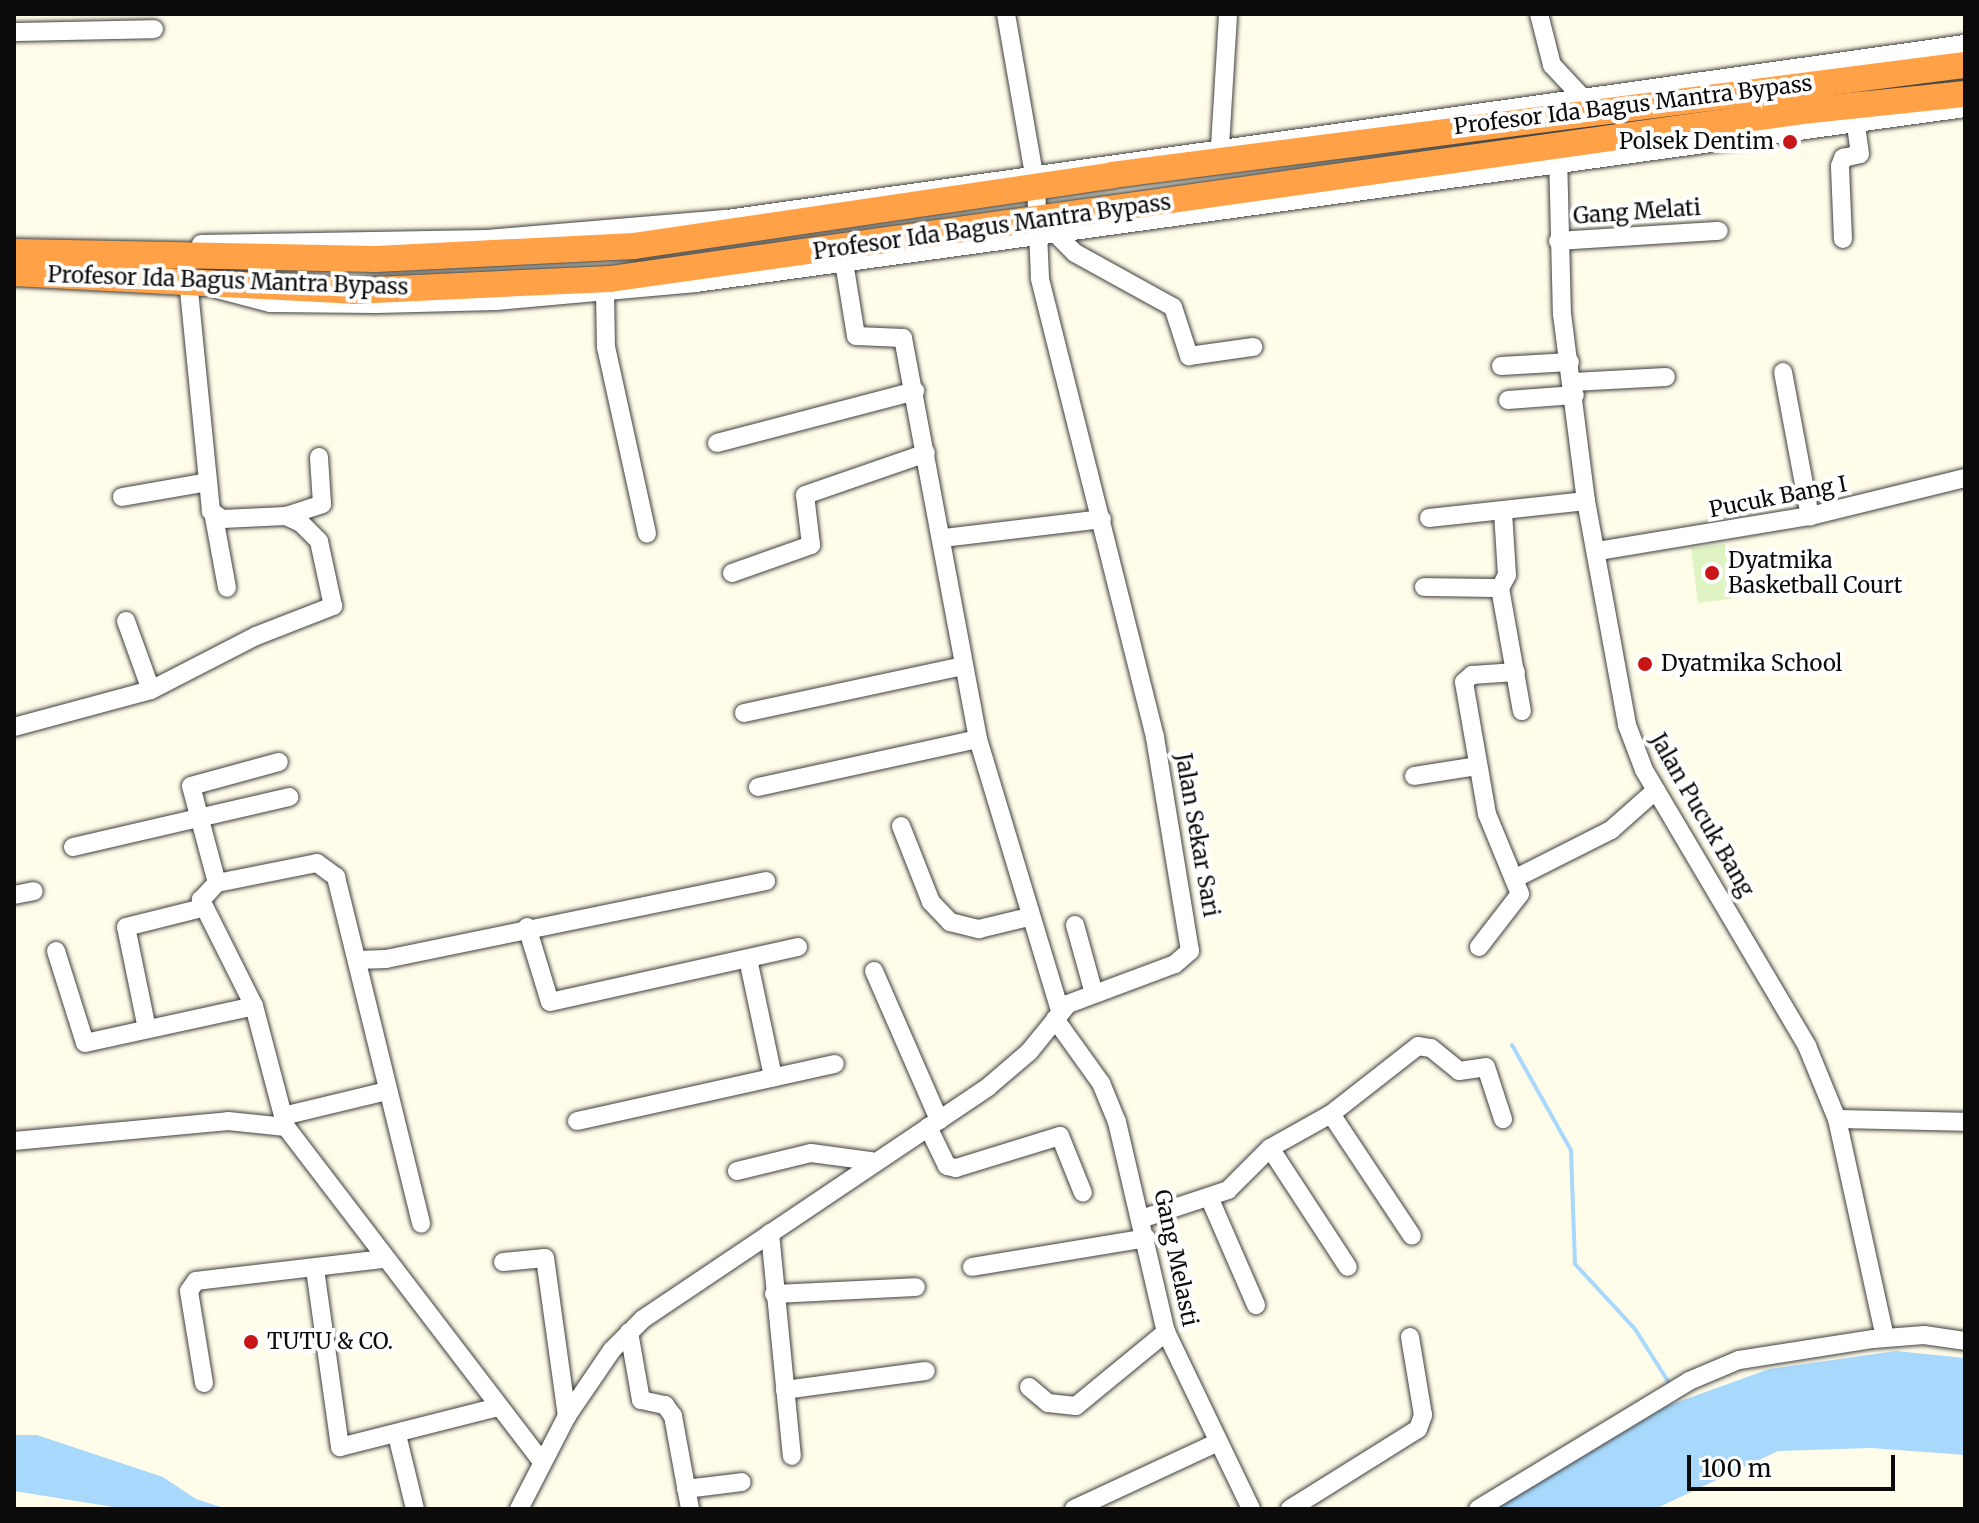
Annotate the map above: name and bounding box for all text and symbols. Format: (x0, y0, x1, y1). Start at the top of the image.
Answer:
street label: Profesor Ida Bagus Mantra Bypass (1452, 70, 1814, 140)
place label: Polsek Dentim (1619, 129, 1774, 155)
marker: Polsek Dentim (1781, 133, 1799, 151)
street label: Profesor Ida Bagus Mantra Bypass (811, 189, 1173, 265)
street label: Gang Melati (1572, 194, 1702, 230)
street label: Profesor Ida Bagus Mantra Bypass (47, 262, 409, 300)
street label: Pucuk Bang I (1707, 471, 1849, 523)
place label: Dyatmika Basketball Court (1728, 547, 1902, 598)
marker: Dyatmika Basketball Court (1703, 564, 1721, 582)
place label: Dyatmika School (1661, 651, 1842, 677)
marker: Dyatmika School (1636, 655, 1654, 673)
street label: Jalan Pucuk Bang (1644, 729, 1760, 901)
street label: Jalan Sekar Sari (1170, 751, 1224, 919)
street label: Gang Melasti (1149, 1187, 1203, 1329)
place label: TUTU & CO. (267, 1329, 393, 1355)
marker: TUTU & CO. (242, 1333, 260, 1351)
scale bar (1691, 1439, 1899, 1489)
text: 100 m (1701, 1453, 1771, 1484)

